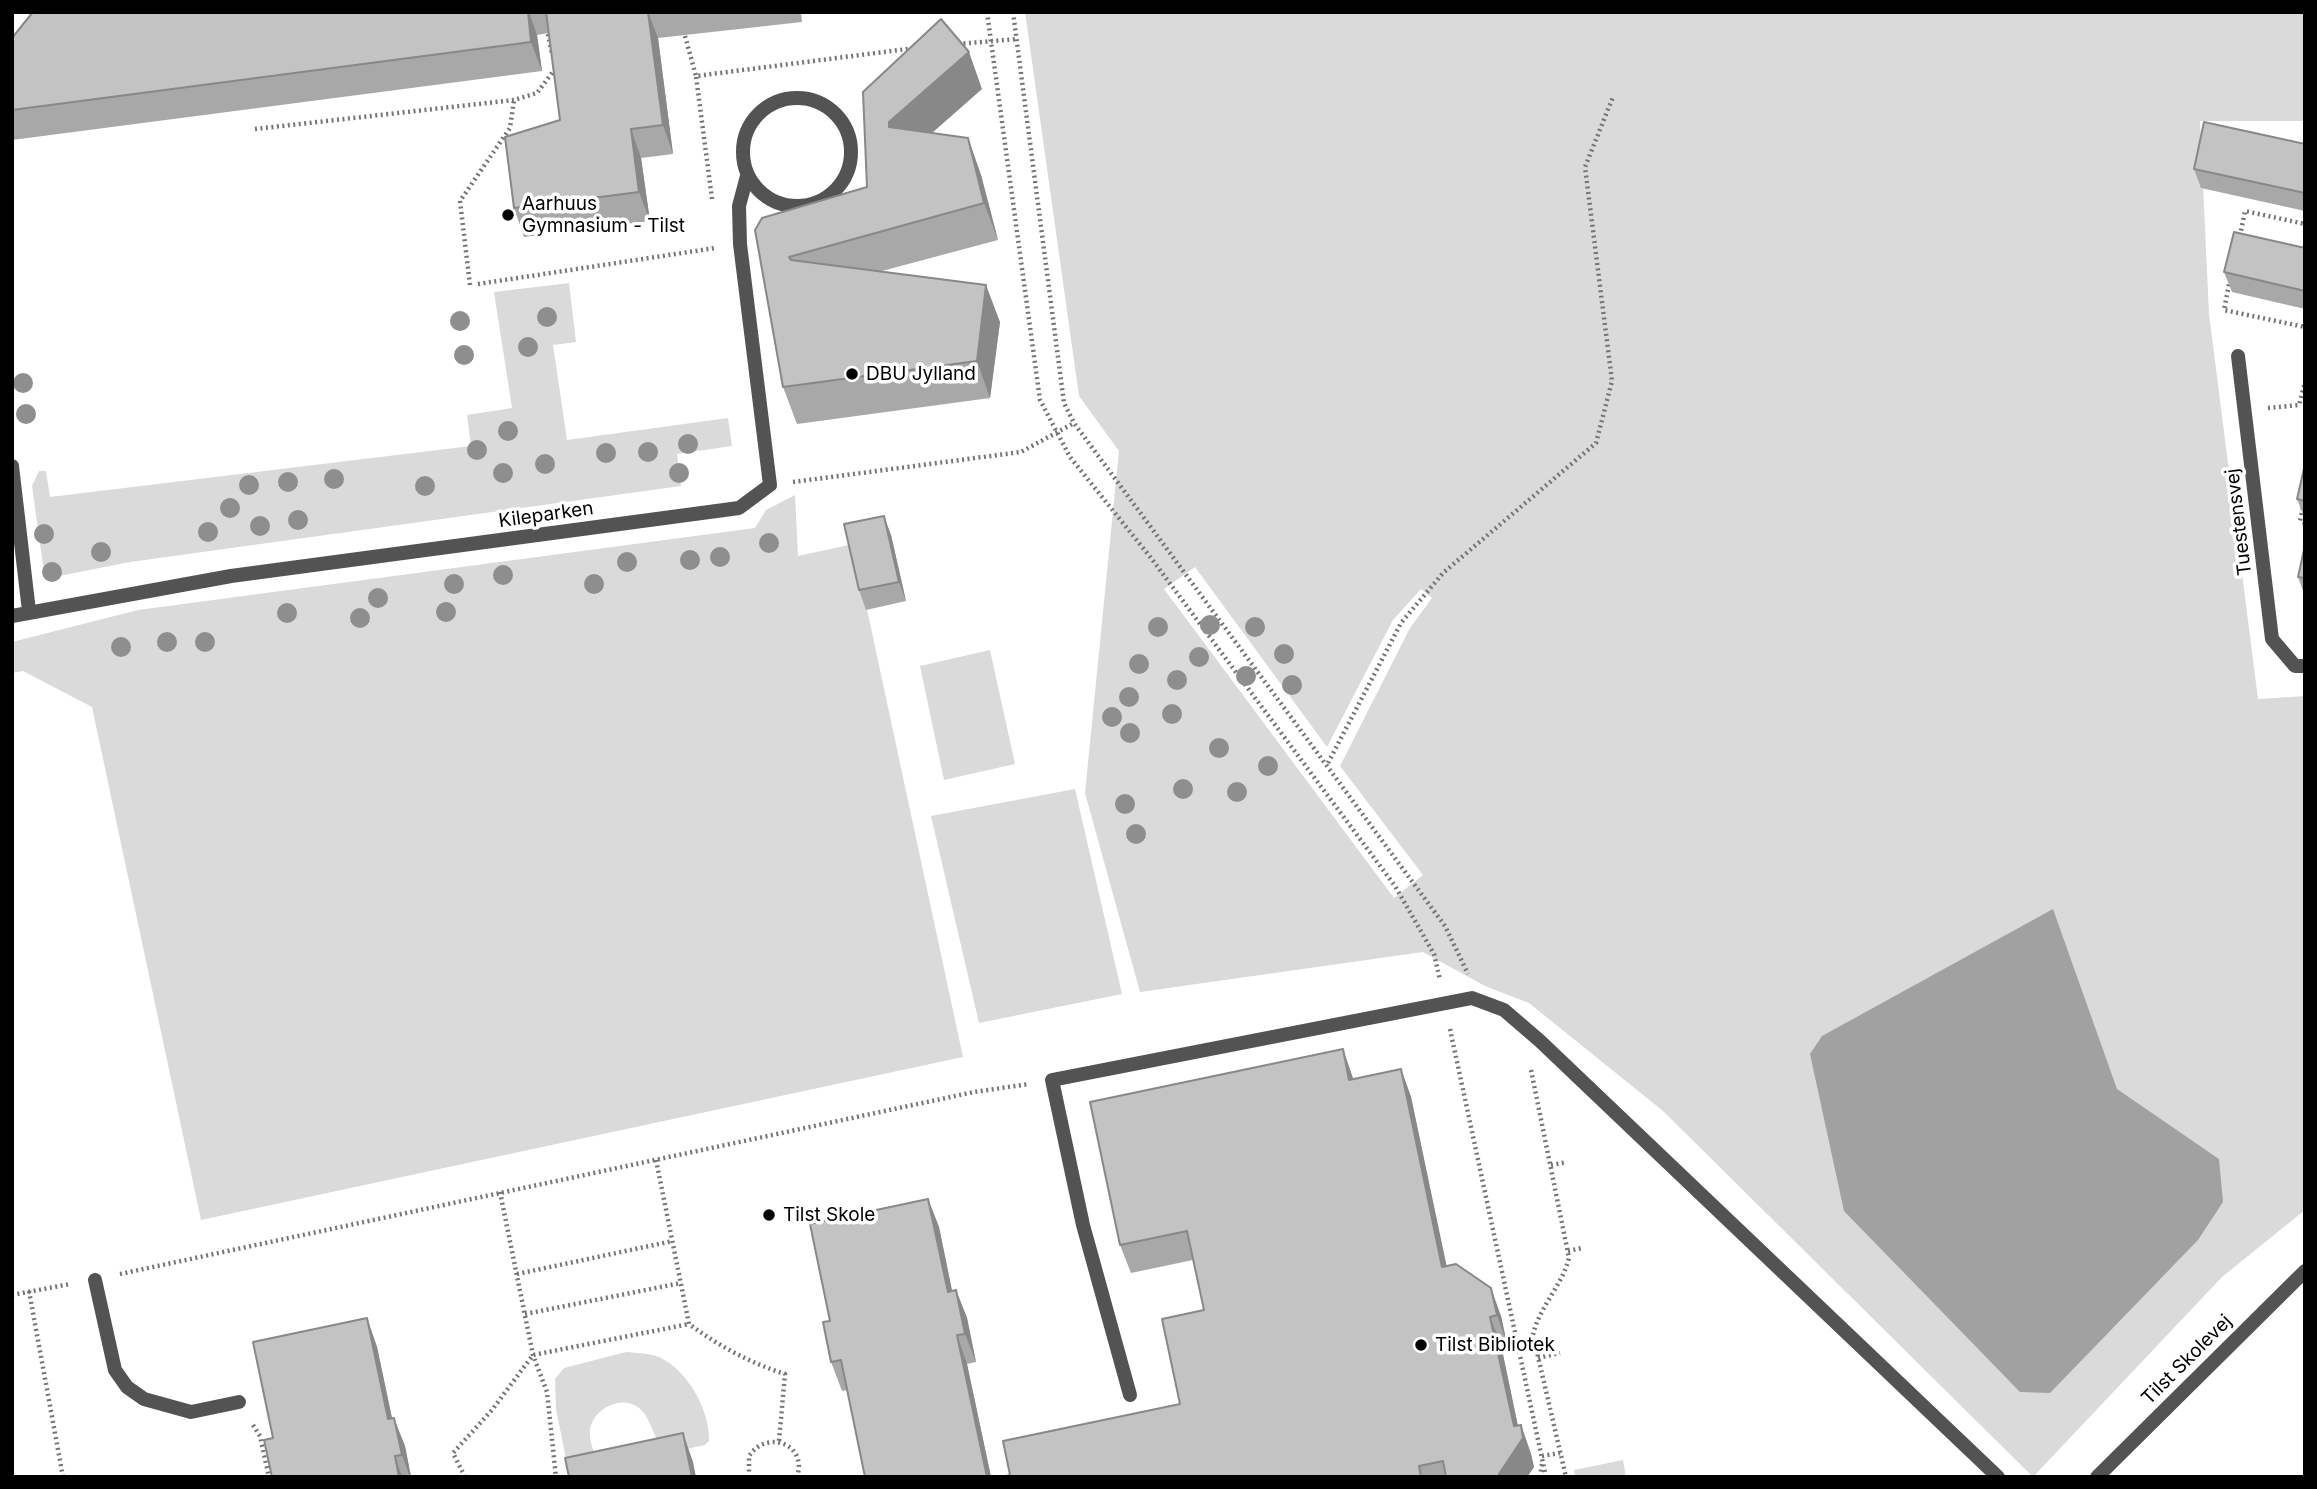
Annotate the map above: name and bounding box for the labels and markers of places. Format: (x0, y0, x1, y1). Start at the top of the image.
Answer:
place label: Aarhuus Gymnasium - Tilst (522, 193, 685, 237)
marker: Aarhuus Gymnasium - Tilst (500, 207, 516, 223)
place label: DBU Jylland (866, 363, 976, 385)
marker: DBU Jylland (844, 366, 860, 382)
place label: Tilst Skole (783, 1204, 875, 1226)
marker: Tilst Skole (761, 1207, 777, 1223)
place label: Tilst Bibliotek (1435, 1334, 1555, 1356)
marker: Tilst Bibliotek (1413, 1337, 1429, 1353)

